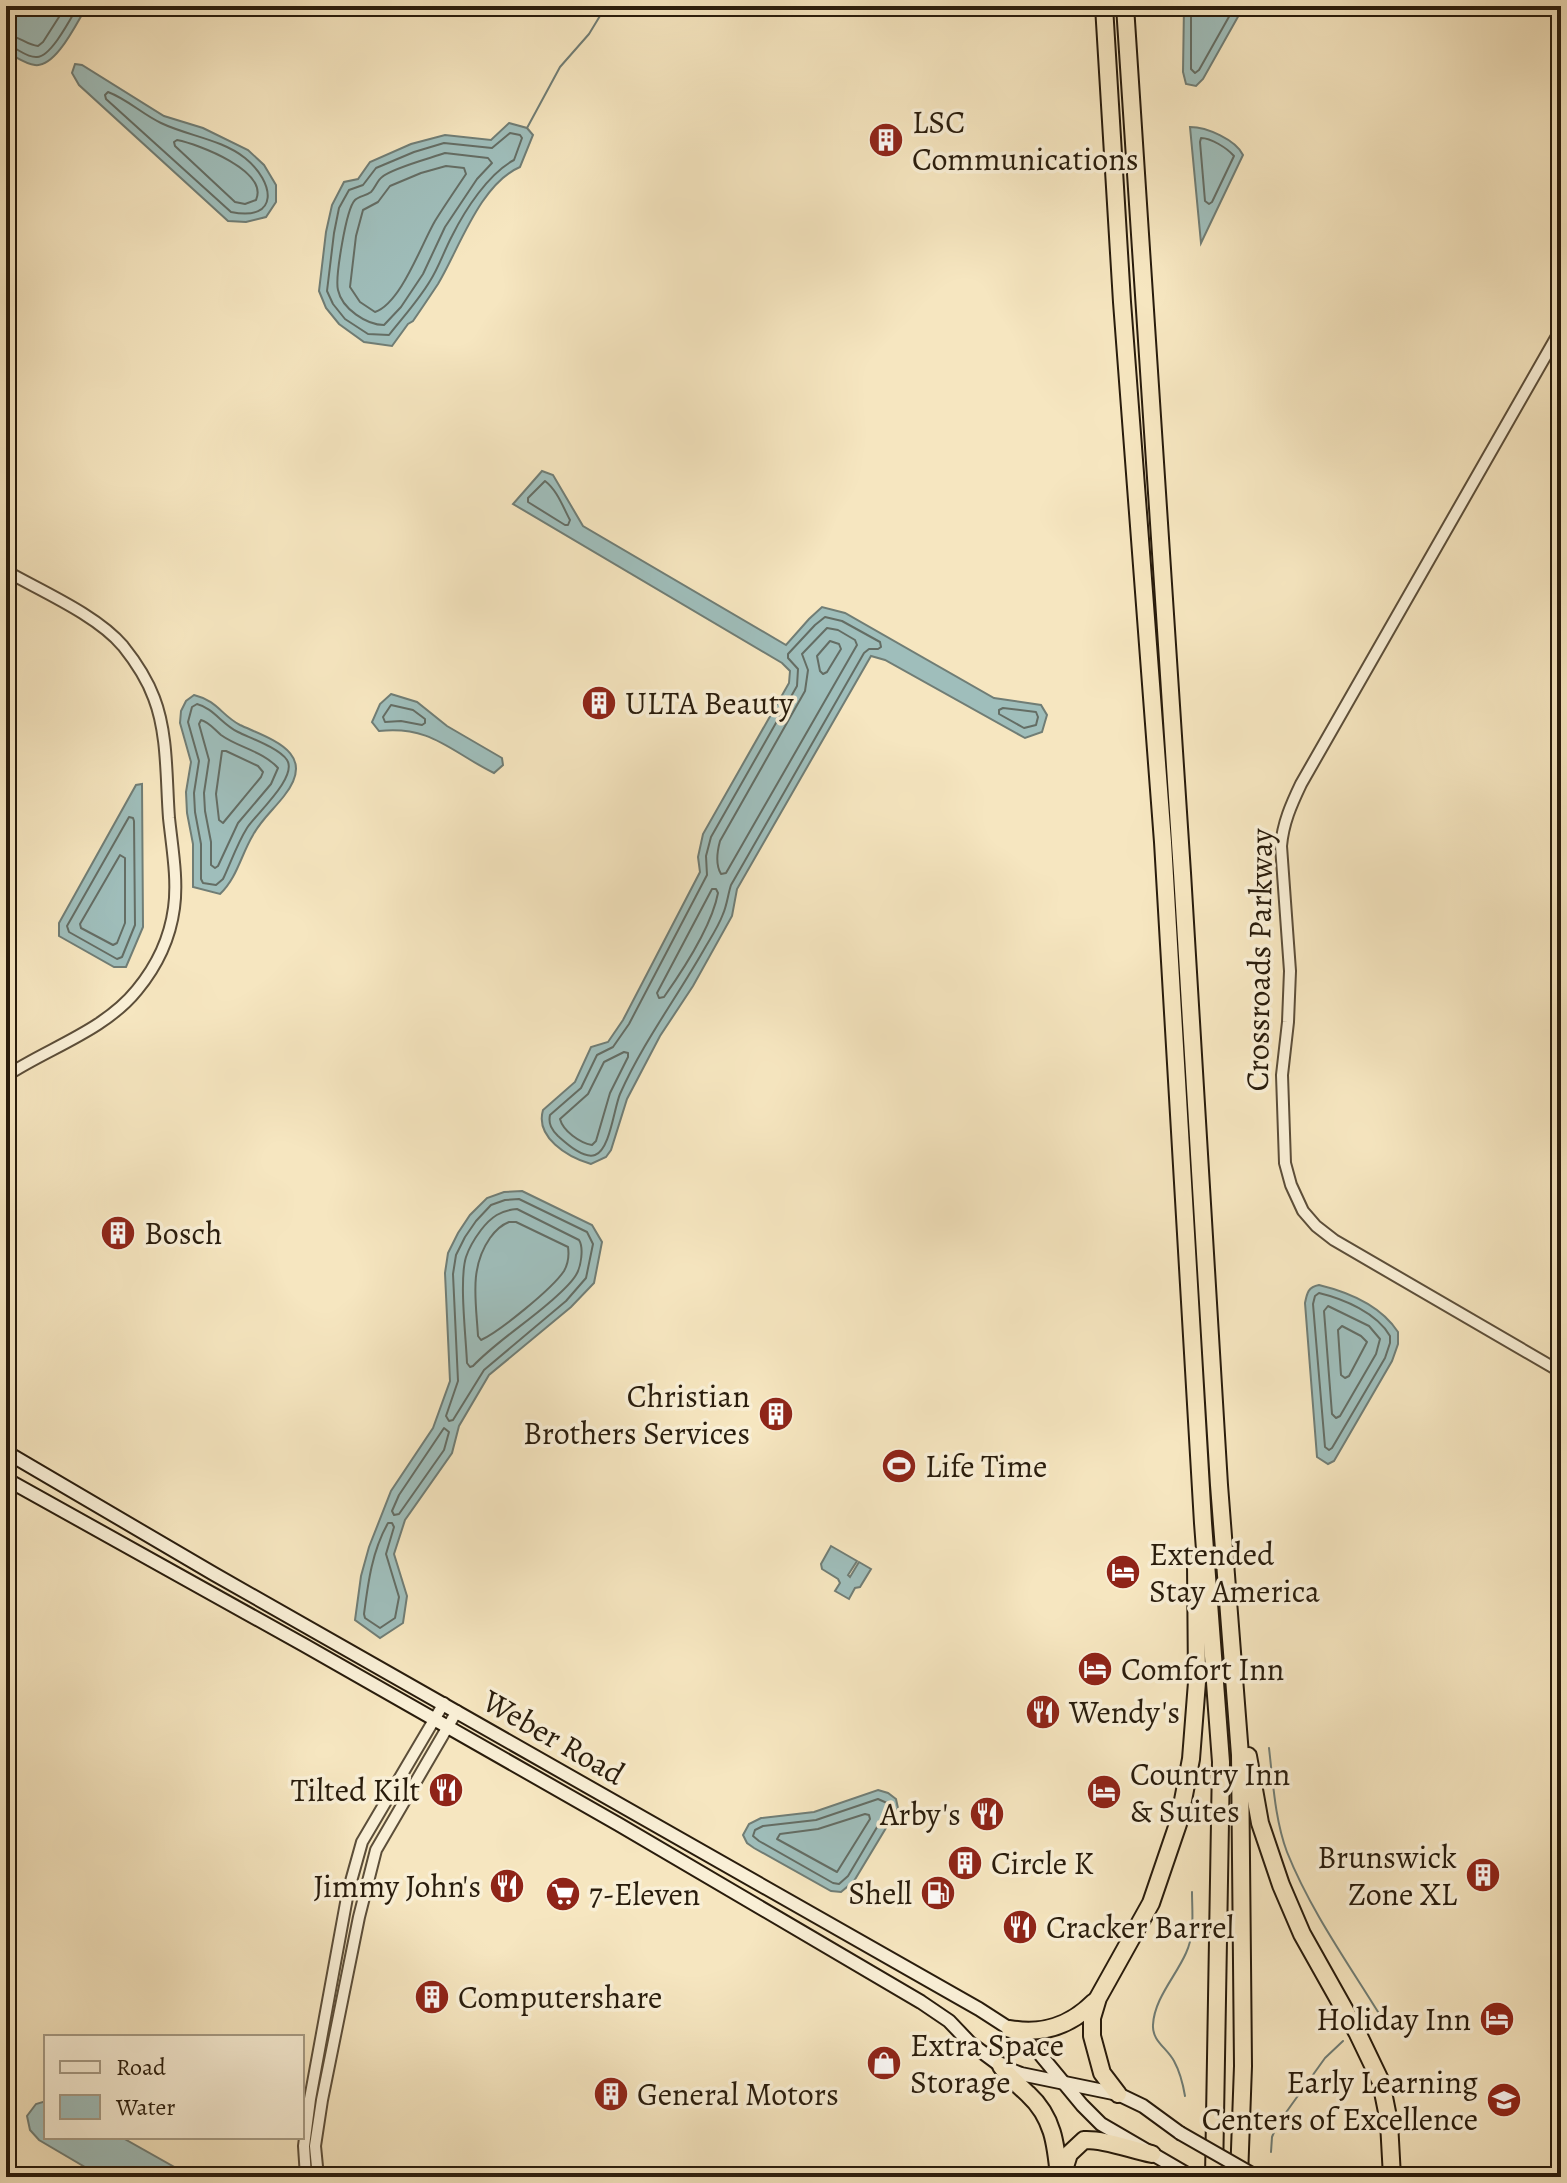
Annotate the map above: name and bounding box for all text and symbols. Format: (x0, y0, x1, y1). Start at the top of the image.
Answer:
place label: LSC Communications (912, 100, 1139, 181)
building icon: LSC Communications (867, 121, 905, 159)
place label: ULTA Beauty (625, 681, 794, 725)
building icon: ULTA Beauty (580, 684, 618, 722)
street label: Crossroads Parkway (1235, 827, 1283, 1092)
place label: Bosch (144, 1211, 222, 1255)
building icon: Bosch (99, 1214, 137, 1252)
place label: Christian Brothers Services (523, 1374, 750, 1455)
building icon: Christian Brothers Services (757, 1395, 795, 1433)
place label: Life Time (925, 1444, 1047, 1488)
sports icon: Life Time (880, 1447, 918, 1485)
place label: Extended Stay America (1149, 1532, 1320, 1613)
hotel icon: Extended Stay America (1104, 1553, 1142, 1591)
place label: Comfort Inn (1121, 1647, 1284, 1691)
hotel icon: Comfort Inn (1076, 1650, 1114, 1688)
street label: Weber Road (474, 1678, 634, 1796)
place label: Wendy's (1068, 1690, 1180, 1734)
restaurant icon: Wendy's (1024, 1693, 1062, 1731)
place label: Country Inn & Suites (1130, 1752, 1290, 1833)
place label: Tilted Kilt (291, 1768, 420, 1812)
restaurant icon: Tilted Kilt (427, 1771, 465, 1809)
hotel icon: Country Inn & Suites (1085, 1773, 1123, 1811)
place label: Arby's (879, 1792, 961, 1836)
restaurant icon: Arby's (968, 1795, 1006, 1833)
place label: Brunswick Zone XL (1317, 1835, 1458, 1916)
place label: Circle K (991, 1841, 1094, 1885)
building icon: Circle K (946, 1844, 984, 1882)
building icon: Brunswick Zone XL (1464, 1856, 1502, 1894)
place label: Jimmy John's (313, 1864, 481, 1908)
restaurant icon: Jimmy John's (488, 1867, 526, 1905)
place label: Shell (848, 1871, 912, 1915)
place label: 7-Eleven (589, 1872, 700, 1916)
fuel station icon: Shell (919, 1874, 957, 1912)
supermarket icon: 7-Eleven (544, 1875, 582, 1913)
place label: Cracker Barrel (1046, 1905, 1235, 1949)
restaurant icon: Cracker Barrel (1001, 1908, 1039, 1946)
place label: Computershare (458, 1975, 662, 2019)
building icon: Computershare (413, 1978, 451, 2016)
place label: Holiday Inn (1316, 1997, 1471, 2041)
hotel icon: Holiday Inn (1478, 2000, 1516, 2038)
place label: Extra Space Storage (910, 2023, 1064, 2104)
legend (44, 2035, 304, 2139)
shop icon: Extra Space Storage (865, 2044, 903, 2082)
text: Road (116, 2051, 166, 2083)
place label: Early Learning Centers of Excellence (1202, 2060, 1478, 2141)
place label: General Motors (637, 2072, 839, 2116)
building icon: General Motors (592, 2075, 630, 2113)
school or university icon: Early Learning Centers of Excellence (1485, 2081, 1523, 2119)
text: Water (115, 2091, 176, 2123)

